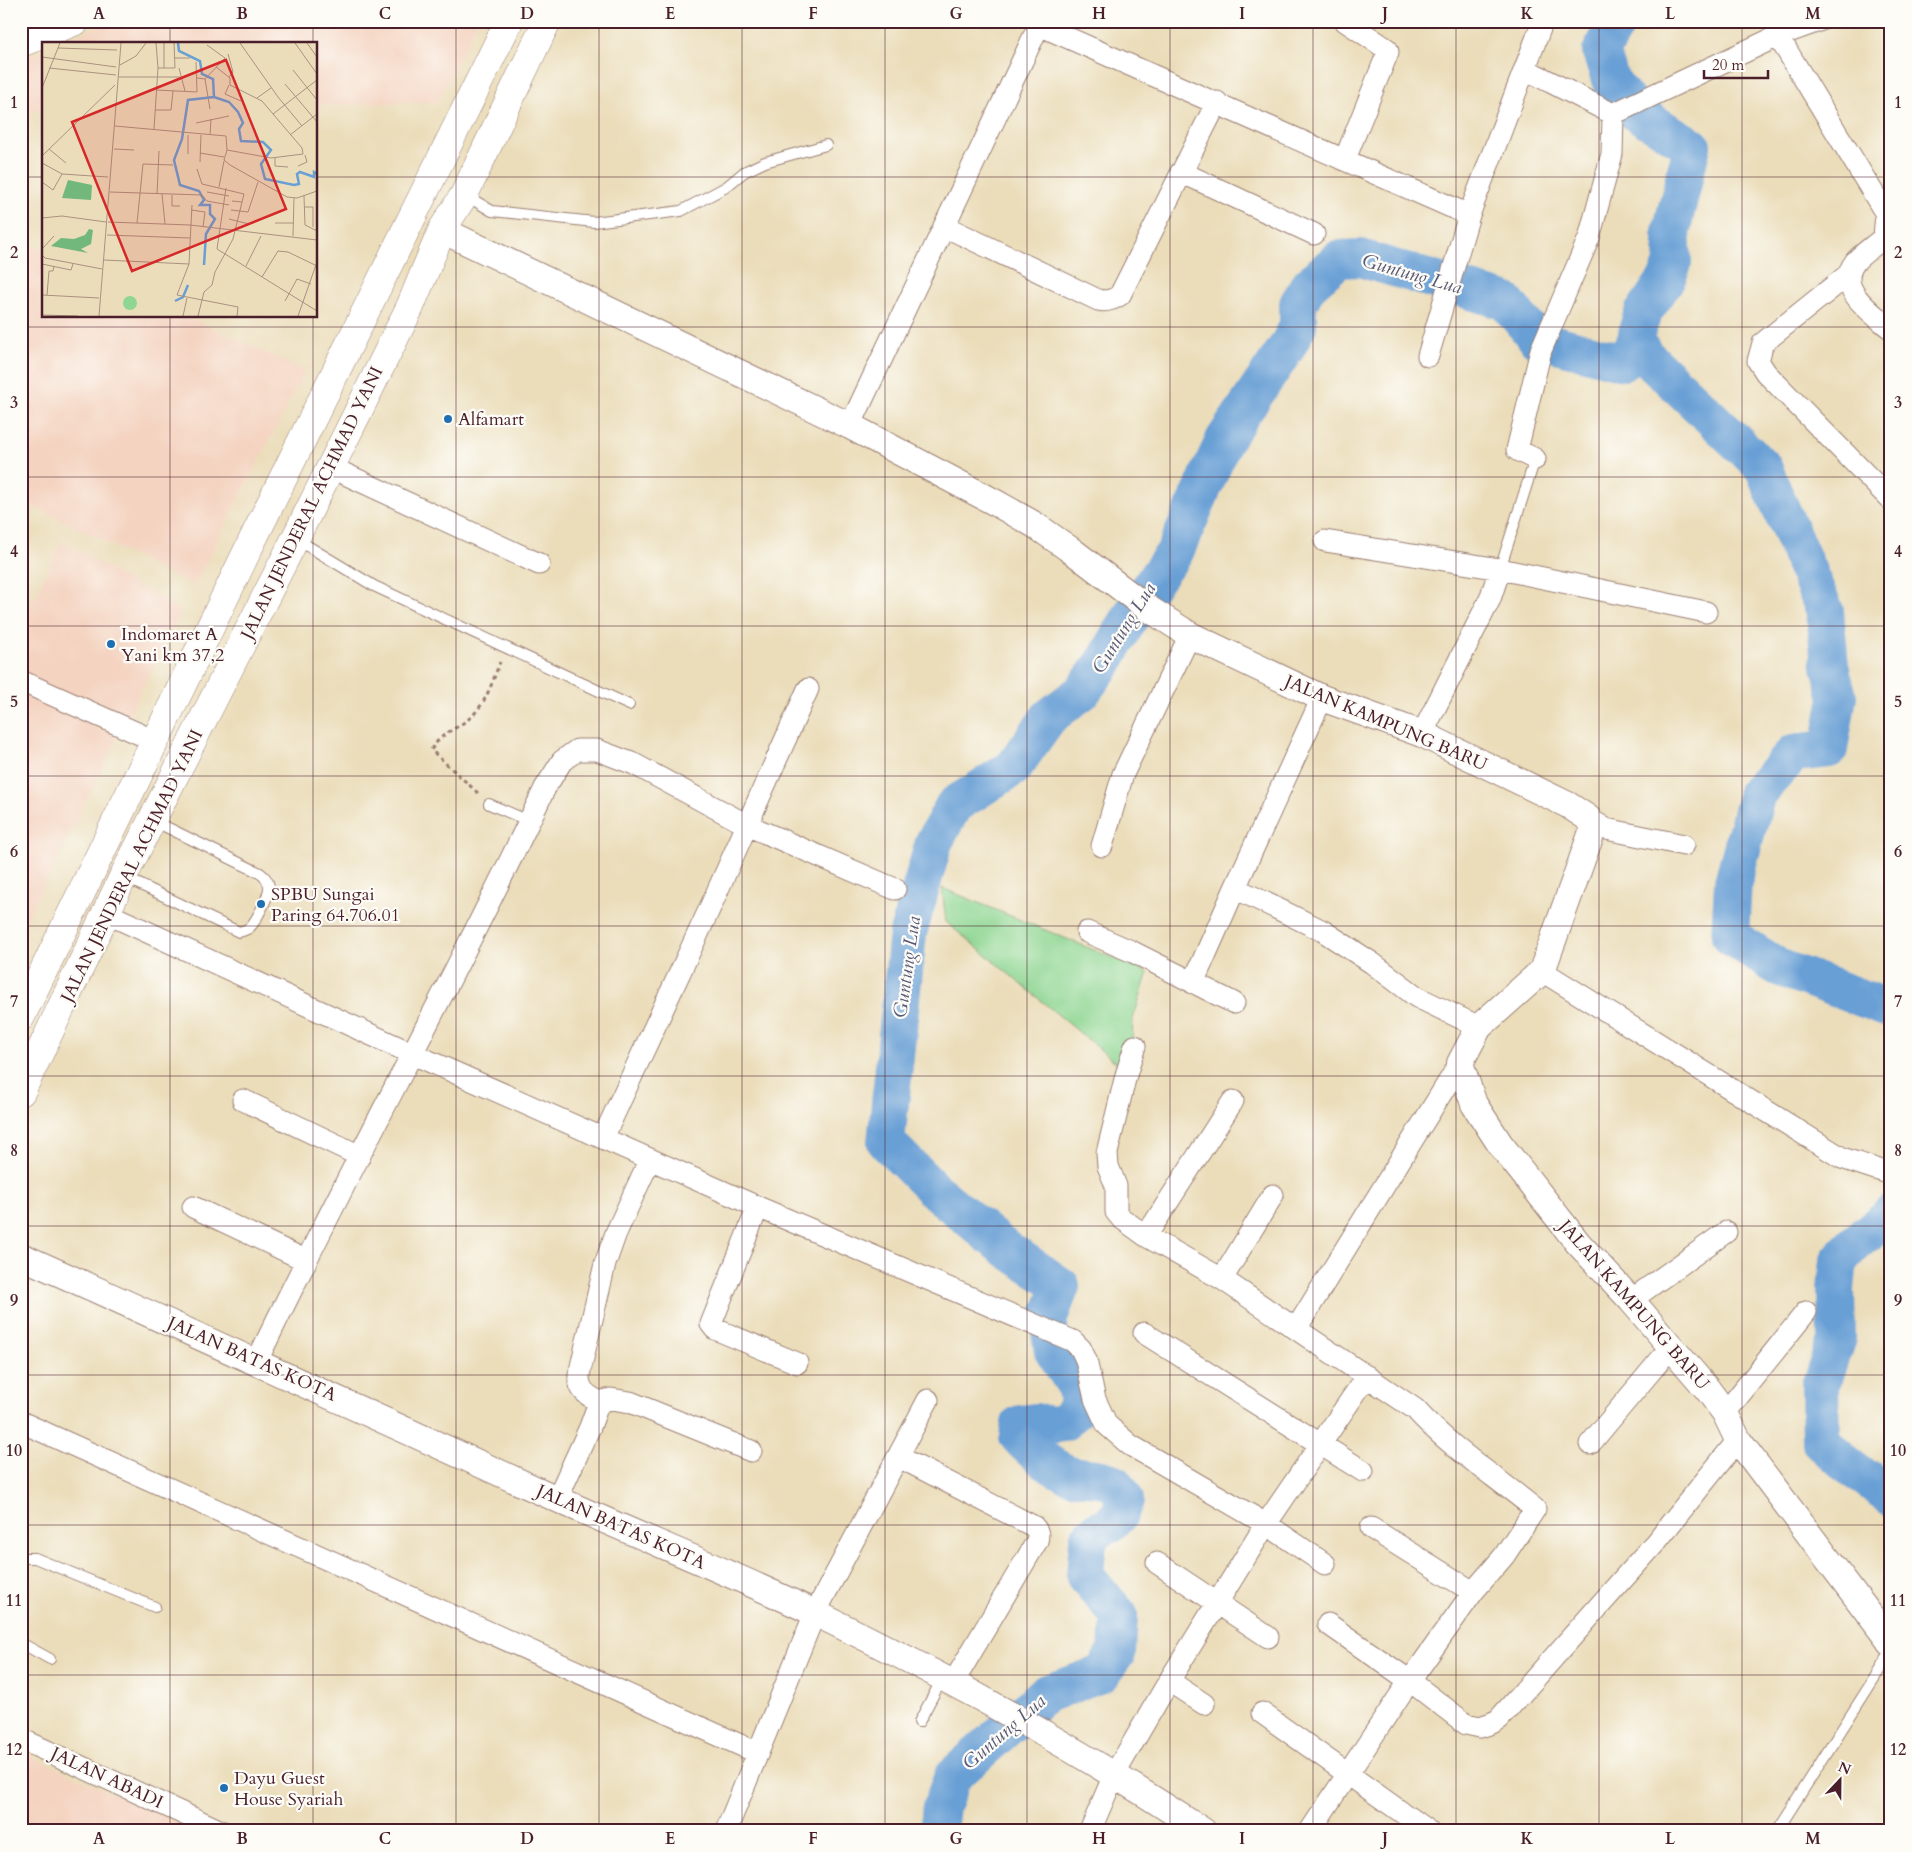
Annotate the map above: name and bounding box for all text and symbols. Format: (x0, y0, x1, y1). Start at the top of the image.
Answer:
text: A (93, 3, 105, 25)
text: B (236, 3, 248, 25)
text: C (379, 3, 391, 25)
text: D (520, 3, 534, 25)
text: E (665, 3, 675, 25)
text: F (808, 3, 818, 25)
text: G (949, 3, 963, 25)
text: H (1092, 3, 1106, 25)
text: I (1239, 3, 1245, 25)
text: J (1380, 3, 1388, 25)
text: K (1521, 3, 1534, 25)
text: L (1665, 3, 1676, 25)
text: M (1805, 3, 1821, 25)
inset map (42, 42, 318, 318)
scale bar (1704, 48, 1768, 80)
text: 20 m (1712, 55, 1744, 75)
text: 1 (10, 92, 18, 114)
text: 1 (1894, 92, 1902, 114)
text: 2 (10, 242, 18, 264)
text: 2 (1894, 242, 1902, 264)
water label: Guntung Lua (1359, 247, 1465, 301)
street label: JALAN JENDERAL ACHMAD YANI (234, 362, 389, 646)
text: 3 (10, 392, 18, 414)
text: 3 (1894, 392, 1902, 414)
place label: Alfamart (458, 407, 524, 432)
marker: Alfamart (442, 413, 454, 425)
text: 4 (10, 541, 18, 563)
text: 4 (1894, 541, 1902, 563)
water label: Guntung Lua (1086, 577, 1162, 678)
place label: Indomaret A Yani km 37,2 (121, 622, 224, 668)
marker: Indomaret A Yani km 37,2 (105, 638, 117, 650)
street label: JALAN KAMPUNG BARU (1278, 668, 1491, 777)
text: 5 (10, 691, 18, 713)
text: 5 (1894, 691, 1902, 713)
street label: JALAN JENDERAL ACHMAD YANI (54, 725, 209, 1009)
text: 6 (10, 841, 18, 863)
text: 6 (1894, 841, 1902, 863)
place label: SPBU Sungai Paring 64.706.01 (271, 882, 400, 928)
marker: SPBU Sungai Paring 64.706.01 (255, 898, 267, 910)
water label: Guntung Lua (887, 914, 927, 1020)
text: 7 (10, 991, 18, 1013)
text: 7 (1894, 991, 1902, 1013)
text: 8 (10, 1140, 18, 1162)
text: 8 (1894, 1140, 1902, 1162)
street label: JALAN KAMPUNG BARU (1551, 1212, 1715, 1396)
text: 9 (10, 1290, 18, 1312)
text: 9 (1894, 1290, 1902, 1312)
street label: JALAN BATAS KOTA (161, 1309, 341, 1408)
text: 10 (6, 1440, 22, 1462)
text: 10 (1890, 1440, 1906, 1462)
street label: JALAN BATAS KOTA (530, 1477, 710, 1576)
text: 11 (6, 1590, 22, 1612)
text: 11 (1890, 1590, 1906, 1612)
water label: Guntung Lua (957, 1688, 1052, 1775)
text: 12 (6, 1739, 22, 1761)
text: 12 (1890, 1739, 1906, 1761)
street label: JALAN ABADI (44, 1740, 167, 1815)
north arrow (1814, 1754, 1864, 1804)
text: N (1835, 1757, 1854, 1779)
place label: Dayu Guest House Syariah (234, 1766, 343, 1812)
marker: Dayu Guest House Syariah (218, 1782, 230, 1794)
text: A (93, 1828, 105, 1850)
text: B (236, 1828, 248, 1850)
text: C (379, 1828, 391, 1850)
text: D (520, 1828, 534, 1850)
text: E (665, 1828, 675, 1850)
text: F (808, 1828, 818, 1850)
text: G (949, 1828, 963, 1850)
text: H (1092, 1828, 1106, 1850)
text: I (1239, 1828, 1245, 1850)
text: J (1380, 1828, 1388, 1850)
text: K (1521, 1828, 1534, 1850)
text: L (1665, 1828, 1676, 1850)
text: M (1805, 1828, 1821, 1850)

